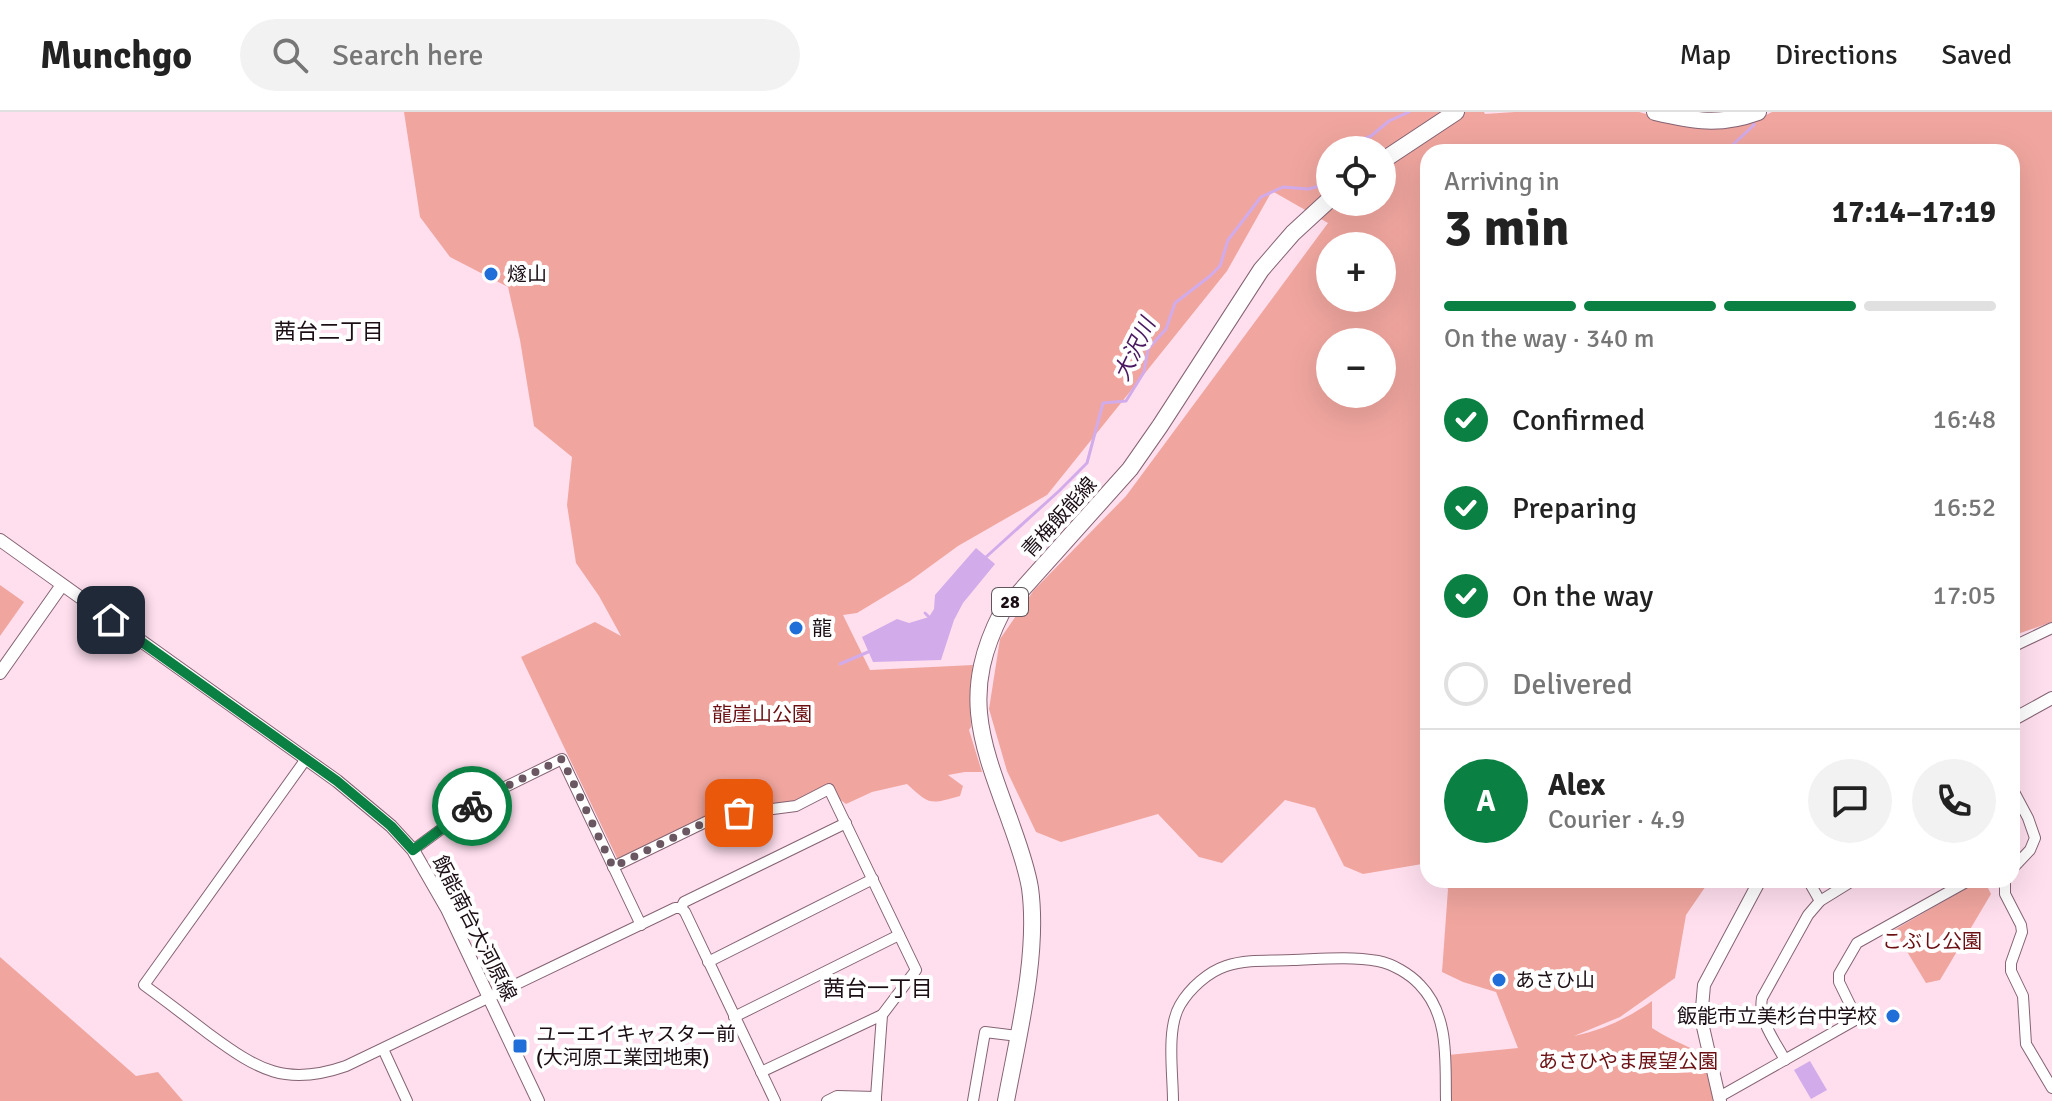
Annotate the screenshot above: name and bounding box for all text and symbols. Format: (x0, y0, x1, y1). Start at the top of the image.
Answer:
search box (240, 19, 800, 91)
text: Munchgo (40, 32, 192, 79)
icon: search (268, 33, 312, 77)
text: Search here (332, 37, 483, 74)
text: Map (1679, 38, 1731, 72)
text: Directions (1775, 38, 1897, 72)
text: Saved (1941, 38, 2012, 72)
map controls (1316, 136, 1396, 408)
button: locate (1316, 136, 1396, 216)
text: Arriving in (1444, 166, 1560, 198)
text: 17:14–17:19 (1832, 194, 1996, 231)
text: 3 min (1444, 196, 1570, 260)
button: + (1316, 232, 1396, 312)
place label: 燧山 (507, 262, 547, 287)
marker: 燧山 (482, 265, 500, 283)
water label: 大沢川 (1108, 312, 1162, 385)
district label: 茜台二丁目 (274, 318, 384, 345)
text: On the way · 340 m (1444, 323, 1654, 355)
button: − (1316, 328, 1396, 408)
icon: check (1444, 398, 1488, 442)
text: Confirmed (1512, 402, 1645, 439)
text: 16:48 (1933, 404, 1996, 436)
street label: 青梅飯能線 (1017, 472, 1102, 563)
icon: check (1444, 486, 1488, 530)
text: Preparing (1512, 490, 1637, 527)
text: 16:52 (1933, 492, 1996, 524)
icon: check (1444, 574, 1488, 618)
text: On the way (1512, 578, 1653, 615)
text: 17:05 (1933, 580, 1996, 612)
pin (77, 586, 145, 654)
road number: 28 (992, 588, 1028, 616)
icon: home (89, 598, 133, 642)
place label: 龍 (812, 616, 832, 641)
marker: 龍 (787, 619, 805, 637)
text: Delivered (1512, 666, 1633, 703)
park label: 龍崖山公園 (712, 702, 812, 727)
button: chat (1808, 759, 1892, 843)
button: phone (1912, 759, 1996, 843)
courier (432, 766, 512, 846)
text: Alex (1548, 767, 1605, 804)
pin (705, 779, 773, 847)
text: A (1476, 783, 1496, 820)
icon: bike (450, 784, 494, 828)
icon: bag (717, 791, 761, 835)
text: Courier · 4.9 (1548, 804, 1685, 836)
street label: 飯能南台大河原線 (427, 851, 522, 1005)
park label: こぶし公園 (1882, 929, 1982, 954)
place label: あさひ山 (1515, 968, 1595, 993)
marker: あさひ山 (1490, 971, 1508, 989)
district label: 茜台一丁目 (823, 975, 933, 1002)
place label: 飯能市立美杉台中学校 (1677, 1004, 1877, 1029)
marker: 飯能市立美杉台中学校 (1884, 1007, 1902, 1025)
place label: ユーエイキャスター前 (大河原工業団地東) (536, 1022, 736, 1070)
marker: ユーエイキャスター前 (大河原工業団地東) (511, 1037, 529, 1055)
park label: あさひやま展望公園 (1538, 1049, 1718, 1074)

